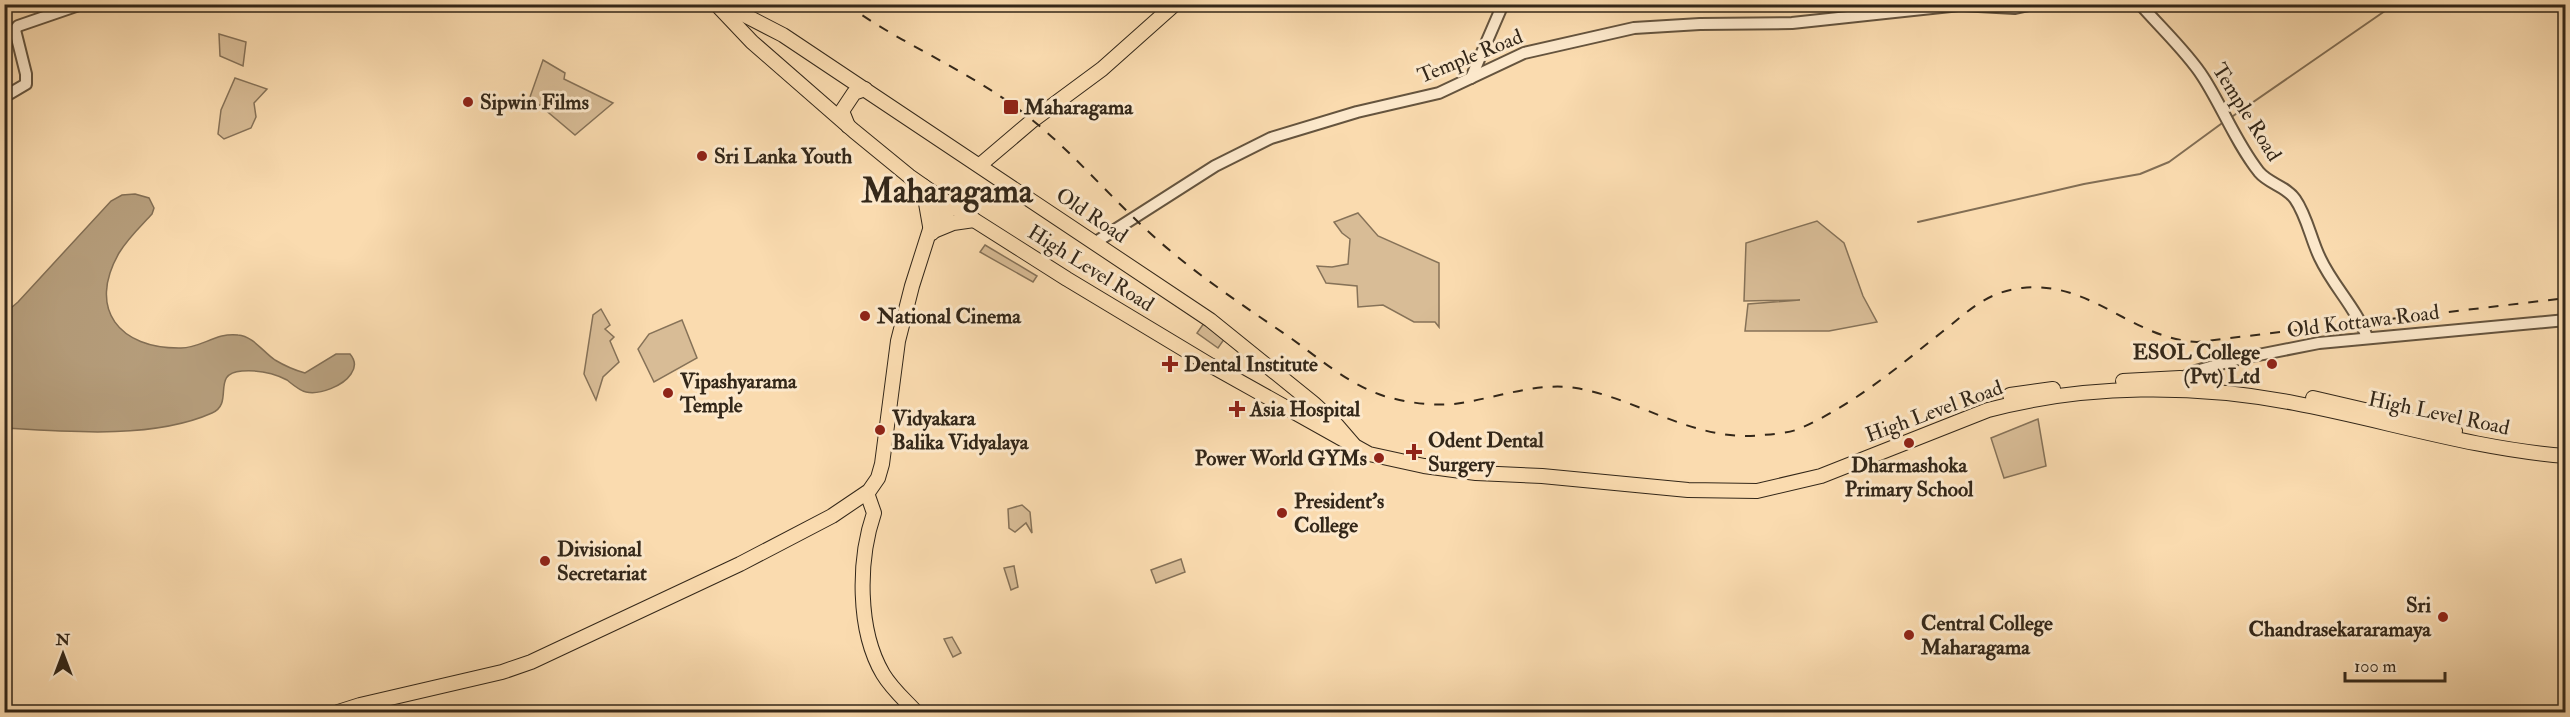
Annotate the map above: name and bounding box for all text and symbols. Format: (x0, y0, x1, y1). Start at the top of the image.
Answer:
street label: Temple Road (1414, 23, 1527, 90)
street label: Temple Road (2206, 58, 2288, 167)
place label: Sipwin Films (480, 89, 589, 116)
place label: Maharagama (1023, 94, 1134, 121)
marker: Sipwin Films (461, 95, 475, 109)
marker: Maharagama (1002, 98, 1020, 116)
place label: Sri Lanka Youth (714, 143, 852, 170)
marker: Sri Lanka Youth (695, 149, 709, 163)
district label: Maharagama (860, 171, 1034, 213)
street label: Old Road (1051, 182, 1133, 250)
street label: High Level Road (1023, 219, 1159, 318)
street label: Old Kottawa Road (2285, 299, 2441, 344)
place label: National Cinema (876, 303, 1022, 330)
marker: National Cinema (858, 309, 872, 323)
place label: ESOL College (Pvt) Ltd (2133, 339, 2261, 390)
place label: Dental Institute (1184, 351, 1318, 378)
marker: Dental Institute (1161, 355, 1179, 373)
marker: ESOL College (Pvt) Ltd (2265, 357, 2279, 371)
place label: Vipashyarama Temple (679, 368, 798, 419)
street label: High Level Road (1862, 374, 2007, 449)
street label: High Level Road (2366, 385, 2513, 442)
marker: Vipashyarama Temple (661, 386, 675, 400)
place label: Asia Hospital (1249, 396, 1361, 423)
marker: Asia Hospital (1228, 400, 1246, 418)
place label: Vidyakara Balika Vidyalaya (891, 405, 1030, 456)
marker: Vidyakara Balika Vidyalaya (873, 423, 887, 437)
place label: Odent Dental Surgery (1428, 427, 1544, 478)
marker: Dharmashoka Primary School (1902, 436, 1916, 450)
marker: Odent Dental Surgery (1405, 443, 1423, 461)
place label: Power World GYMs (1195, 445, 1367, 472)
marker: Power World GYMs (1372, 451, 1386, 465)
place label: Dharmashoka Primary School (1845, 452, 1974, 503)
place label: President's College (1294, 488, 1384, 539)
marker: President's College (1275, 506, 1289, 520)
place label: Divisional Secretariat (557, 536, 647, 587)
marker: Divisional Secretariat (538, 554, 552, 568)
place label: Sri Chandrasekararamaya (2249, 592, 2432, 643)
place label: Central College Maharagama (1920, 610, 2053, 661)
marker: Sri Chandrasekararamaya (2436, 610, 2450, 624)
north arrow (33, 624, 93, 684)
marker: Central College Maharagama (1902, 628, 1916, 642)
text: N (55, 630, 71, 650)
scale bar (2345, 645, 2446, 683)
text: 100 m (2354, 655, 2397, 678)

